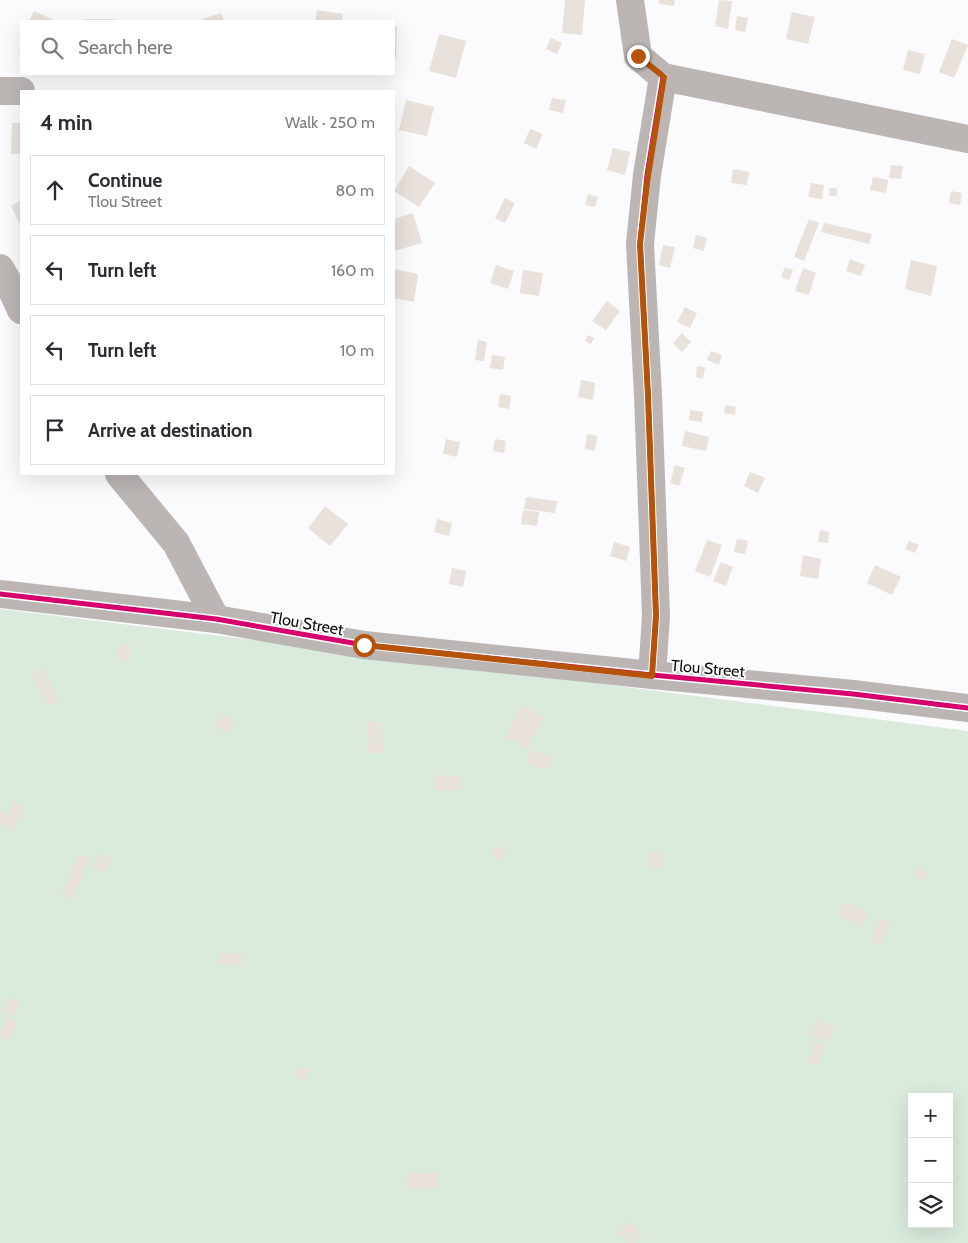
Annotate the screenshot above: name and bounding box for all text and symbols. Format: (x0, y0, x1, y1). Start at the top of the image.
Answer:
search box (20, 20, 395, 75)
icon: search (38, 34, 66, 62)
text: Search here (78, 36, 172, 59)
route end (627, 45, 650, 68)
text: 4 min (40, 110, 93, 135)
text: Walk · 250 m (285, 113, 375, 132)
text: Continue (88, 169, 162, 192)
icon: ahead (41, 176, 69, 204)
text: 80 m (336, 181, 374, 200)
text: Tlou Street (88, 192, 162, 211)
icon: left (41, 256, 69, 284)
text: Turn left (88, 259, 156, 282)
text: 160 m (331, 261, 374, 280)
icon: left (41, 336, 69, 364)
text: Turn left (88, 339, 156, 362)
text: 10 m (340, 341, 374, 360)
icon: arrive (41, 416, 69, 444)
text: Arrive at destination (88, 419, 252, 442)
street label: Tlou Street (269, 608, 346, 639)
route start (353, 634, 376, 657)
street label: Tlou Street (670, 656, 746, 681)
map controls (908, 1093, 953, 1228)
button: + (908, 1093, 953, 1138)
button: − (908, 1138, 953, 1183)
button: layers (908, 1183, 953, 1228)

